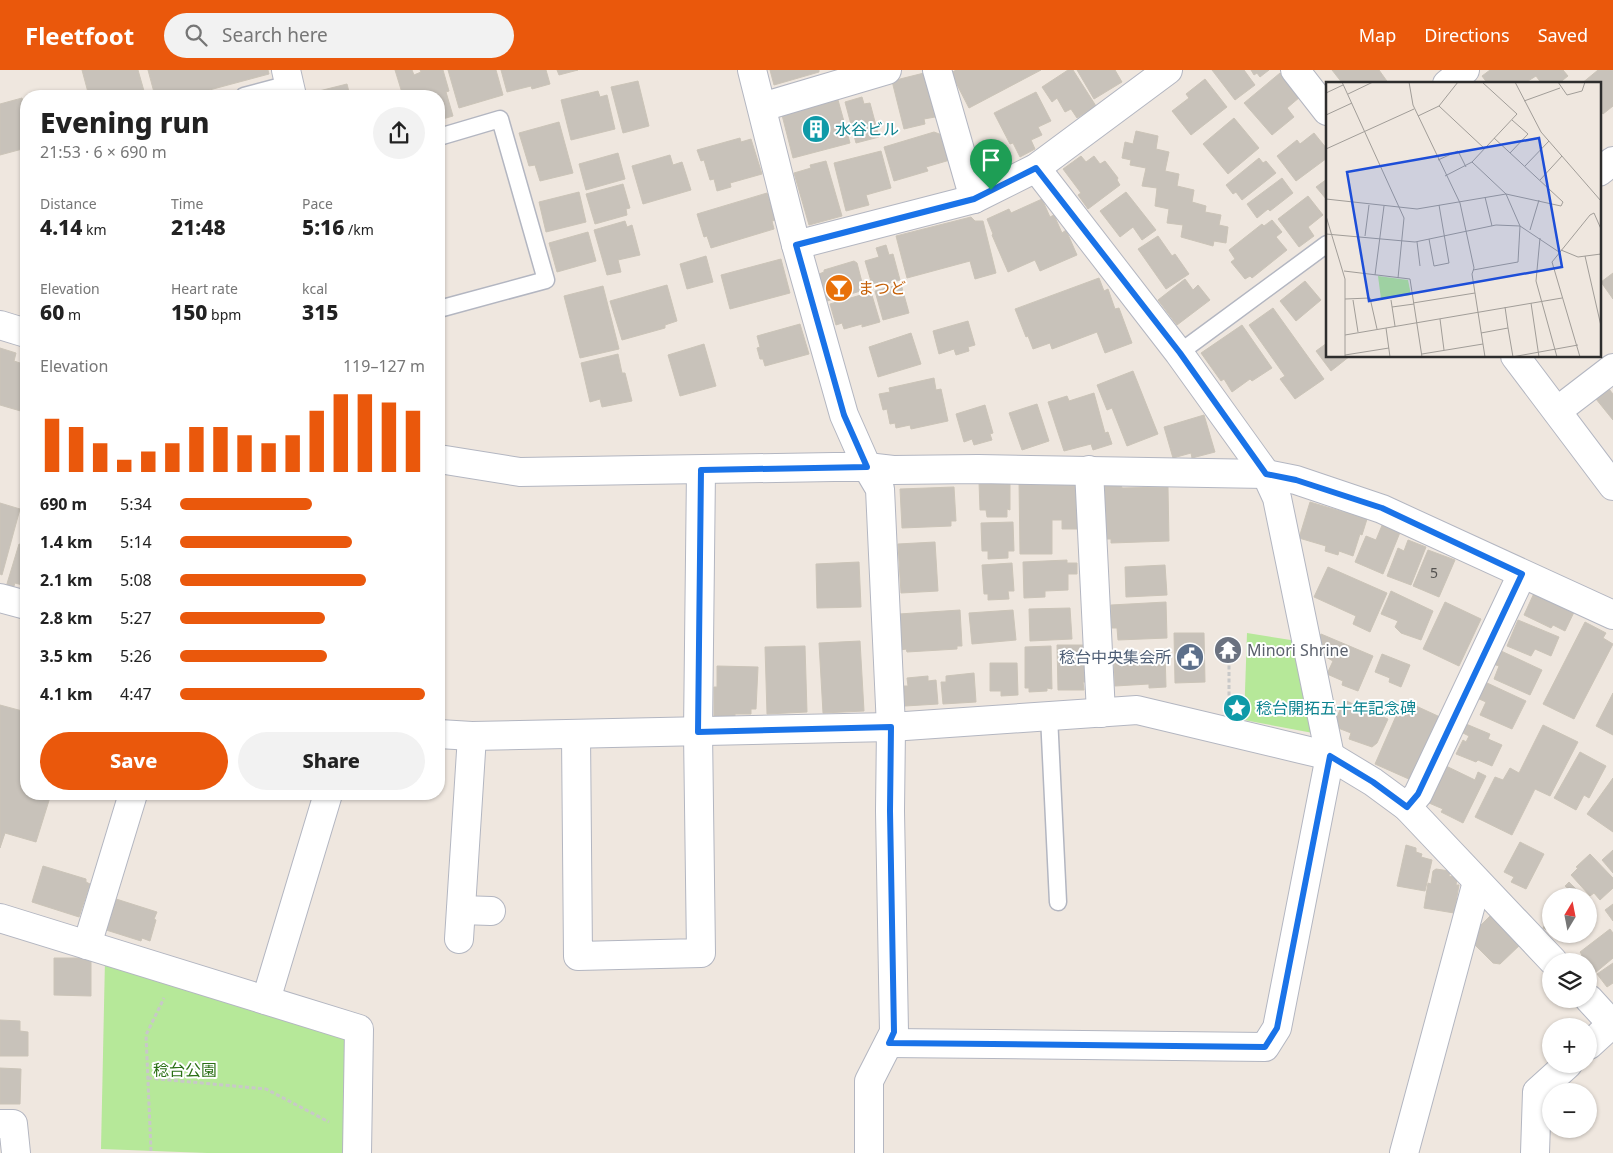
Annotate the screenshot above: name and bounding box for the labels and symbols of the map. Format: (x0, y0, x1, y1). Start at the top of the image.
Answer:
inset map (1326, 82, 1600, 358)
building icon: 水谷ビル (801, 114, 831, 144)
place label: 水谷ビル (835, 118, 899, 140)
pin (970, 139, 1012, 190)
bar icon: まつど (824, 273, 854, 303)
place label: まつど (858, 277, 906, 299)
house number: 5 (1430, 563, 1438, 582)
temple icon: Minori Shrine (1213, 635, 1243, 665)
place label: Minori Shrine (1247, 639, 1348, 661)
public building icon: 稔台中央集会所 (1175, 642, 1205, 672)
place label: 稔台中央集会所 (1059, 646, 1171, 668)
place icon: 稔台開拓五十年記念碑 (1222, 693, 1252, 723)
place label: 稔台開拓五十年記念碑 (1256, 697, 1416, 719)
north arrow (1542, 888, 1598, 942)
park label: 稔台公園 (153, 1059, 217, 1081)

